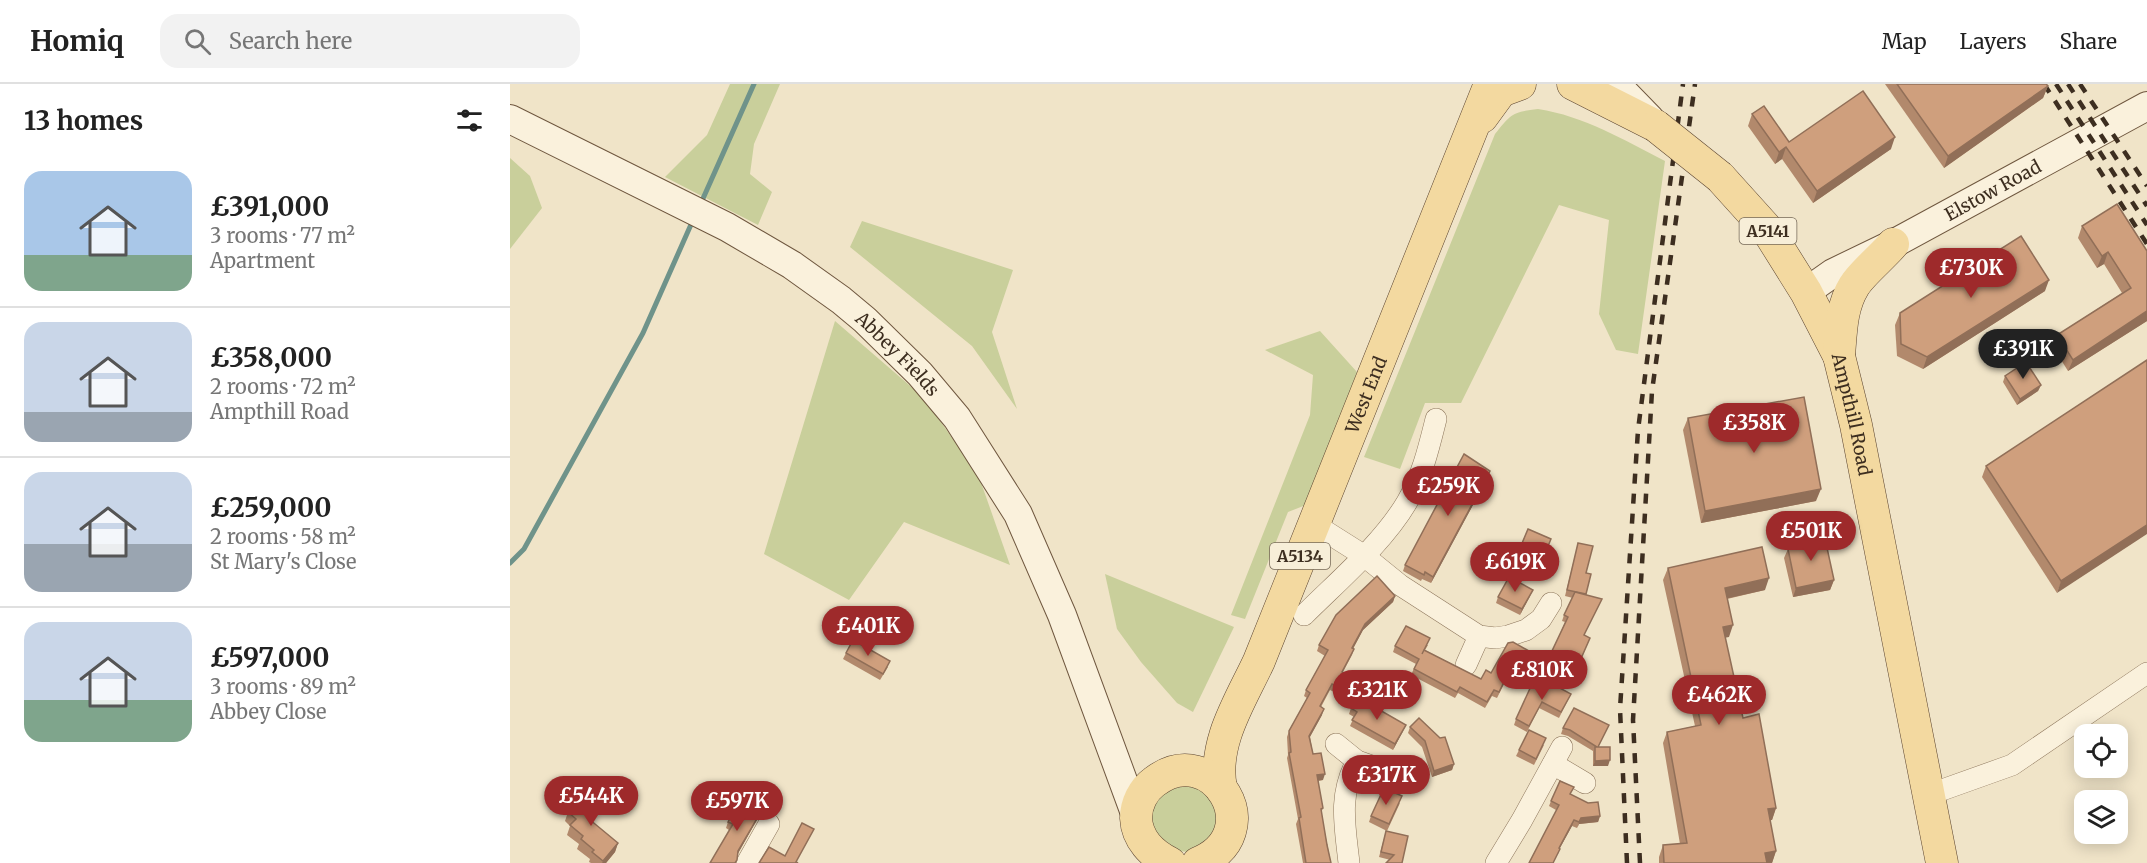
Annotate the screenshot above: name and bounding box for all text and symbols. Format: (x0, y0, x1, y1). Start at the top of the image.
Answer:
search box (160, 14, 580, 68)
text: Homiq (30, 23, 124, 59)
icon: search (181, 25, 214, 58)
text: Search here (229, 27, 352, 55)
text: Map (1882, 28, 1927, 55)
text: Layers (1960, 28, 2027, 55)
text: Share (2060, 28, 2117, 55)
text: 13 homes (24, 104, 143, 137)
icon: filters (453, 104, 486, 137)
street label: Elstow Road (1940, 154, 2045, 225)
text: £391,000 (210, 190, 329, 223)
icon: home (72, 195, 144, 267)
road number: A5141 (1740, 218, 1796, 244)
text: 3 rooms · 77 m² (210, 223, 355, 248)
text: Apartment (210, 248, 315, 273)
pin: £730K (1929, 248, 2013, 299)
text: £730K (1939, 255, 2003, 280)
street label: Abbey Fields (851, 305, 945, 401)
pin: £391K (1981, 329, 2065, 380)
text: £391K (1992, 336, 2054, 361)
text: £358,000 (210, 341, 332, 374)
icon: home (72, 346, 144, 418)
street label: Ampthill Road (1827, 350, 1877, 478)
street label: West End (1340, 353, 1391, 437)
text: 2 rooms · 72 m² (210, 374, 356, 399)
text: Ampthill Road (210, 399, 349, 424)
pin: £358K (1712, 403, 1796, 454)
text: £358K (1722, 410, 1786, 435)
pin: £259K (1406, 466, 1490, 517)
text: £259K (1416, 473, 1480, 498)
text: £259,000 (210, 491, 331, 524)
icon: home (72, 496, 144, 568)
pin: £501K (1769, 511, 1853, 562)
text: £501K (1780, 518, 1842, 543)
text: 2 rooms · 58 m² (210, 524, 356, 549)
pin: £619K (1473, 542, 1557, 593)
road number: A5134 (1270, 543, 1330, 569)
text: St Mary's Close (210, 549, 356, 574)
text: £619K (1484, 549, 1546, 574)
pin: £401K (826, 606, 910, 657)
text: £401K (836, 613, 900, 638)
text: £597,000 (210, 641, 330, 674)
icon: home (72, 646, 144, 718)
pin: £810K (1500, 650, 1584, 701)
text: £810K (1510, 657, 1574, 682)
pin: £321K (1335, 670, 1419, 721)
text: 3 rooms · 89 m² (210, 674, 356, 699)
pin: £462K (1677, 675, 1761, 726)
text: £321K (1347, 677, 1407, 702)
text: £462K (1686, 682, 1752, 707)
text: Abbey Close (210, 699, 327, 724)
map controls (2074, 724, 2128, 844)
button: locate (2074, 724, 2128, 778)
pin: £317K (1344, 755, 1428, 806)
text: £317K (1356, 762, 1416, 787)
pin: £544K (549, 776, 633, 827)
pin: £597K (695, 781, 779, 832)
text: £544K (558, 783, 624, 808)
text: £597K (705, 788, 769, 813)
button: layers (2074, 790, 2128, 844)

